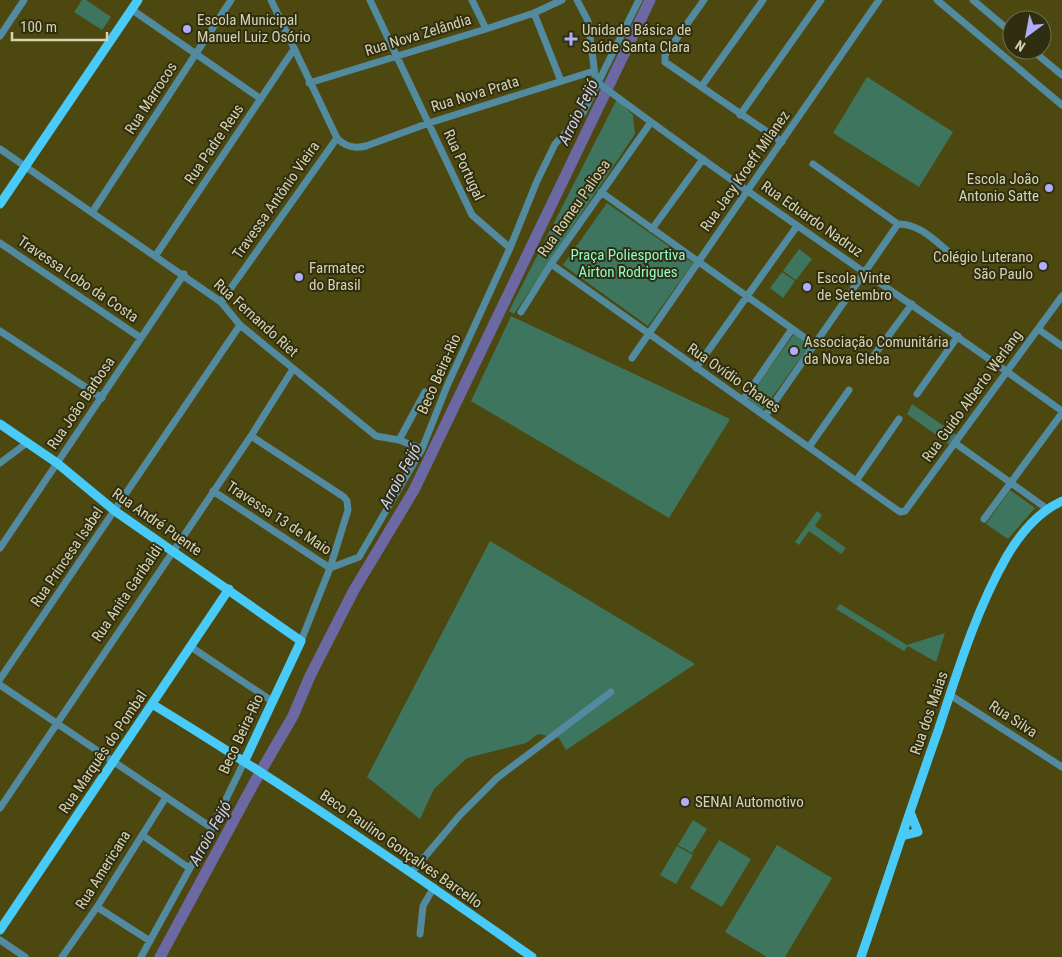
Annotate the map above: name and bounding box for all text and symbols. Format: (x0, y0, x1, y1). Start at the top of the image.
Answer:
scale bar (12, 10, 108, 42)
street label: Rua Nova Zelândia (363, 10, 473, 60)
north arrow (1002, 10, 1052, 60)
place label: Escola Municipal Manuel Luiz Osório (197, 11, 310, 46)
text: 100 m (20, 18, 57, 36)
place label: Unidade Básica de Saúde Santa Clara (582, 21, 691, 56)
marker: Escola Municipal Manuel Luiz Osório (181, 23, 193, 35)
marker: Unidade Básica de Saúde Santa Clara (564, 32, 578, 46)
text: N (1012, 37, 1028, 55)
street label: Rua Marrocos (121, 59, 181, 137)
street label: Rua Nova Prata (429, 72, 521, 116)
water label: Arroio Feijó (554, 76, 602, 149)
street label: Rua Padre Reus (181, 100, 247, 187)
street label: Rua Jacy Kroeff Milanez (697, 107, 793, 235)
street label: Rua Portugal (440, 127, 488, 203)
street label: Travessa Antônio Vieira (229, 138, 323, 262)
street label: Rua Romeu Paliosa (534, 156, 614, 260)
place label: Escola João Antonio Satte (959, 170, 1039, 205)
street label: Rua Eduardo Nadruz (758, 177, 866, 261)
marker: Escola João Antonio Satte (1043, 182, 1055, 194)
street label: Travessa Lobo da Costa (14, 232, 142, 326)
park label: Praça Poliesportiva Airton Rodrigues (570, 246, 686, 281)
place label: Colégio Luterano São Paulo (933, 248, 1033, 283)
place label: Farmatec do Brasil (309, 259, 365, 294)
marker: Colégio Luterano São Paulo (1037, 260, 1049, 272)
place label: Escola Vinte de Setembro (817, 269, 892, 304)
marker: Farmatec do Brasil (293, 271, 305, 283)
street label: Rua Fernando Riet (210, 275, 302, 361)
marker: Escola Vinte de Setembro (801, 281, 813, 293)
street label: Rua Guido Alberto Werlang (918, 327, 1026, 465)
street label: Beco Beira-Rio (413, 331, 465, 417)
place label: Associação Comunitária da Nova Gleba (804, 333, 949, 368)
street label: Rua Ovídio Chaves (684, 339, 784, 417)
marker: Associação Comunitária da Nova Gleba (788, 345, 800, 357)
street label: Rua João Barbosa (43, 353, 119, 453)
water label: Arroio Feijó (375, 440, 425, 512)
street label: Travessa 13 de Maio (223, 477, 335, 559)
street label: Rua André Puente (109, 484, 205, 560)
street label: Rua Princesa Isabel (27, 504, 107, 610)
street label: Rua Anita Garibaldi (88, 541, 166, 645)
street label: Rua dos Maias (906, 669, 952, 757)
street label: Rua Marquês do Pombal (55, 687, 151, 817)
street label: Beco Beira-Rio (215, 691, 267, 777)
street label: Rua Silva (985, 697, 1041, 741)
street label: Beco Paulino Gonçalves Barcello (316, 786, 486, 912)
place label: SENAI Automotivo (695, 793, 804, 811)
marker: SENAI Automotivo (679, 796, 691, 808)
water label: Arroio Feijó (184, 797, 235, 869)
street label: Rua Americana (72, 827, 134, 913)

